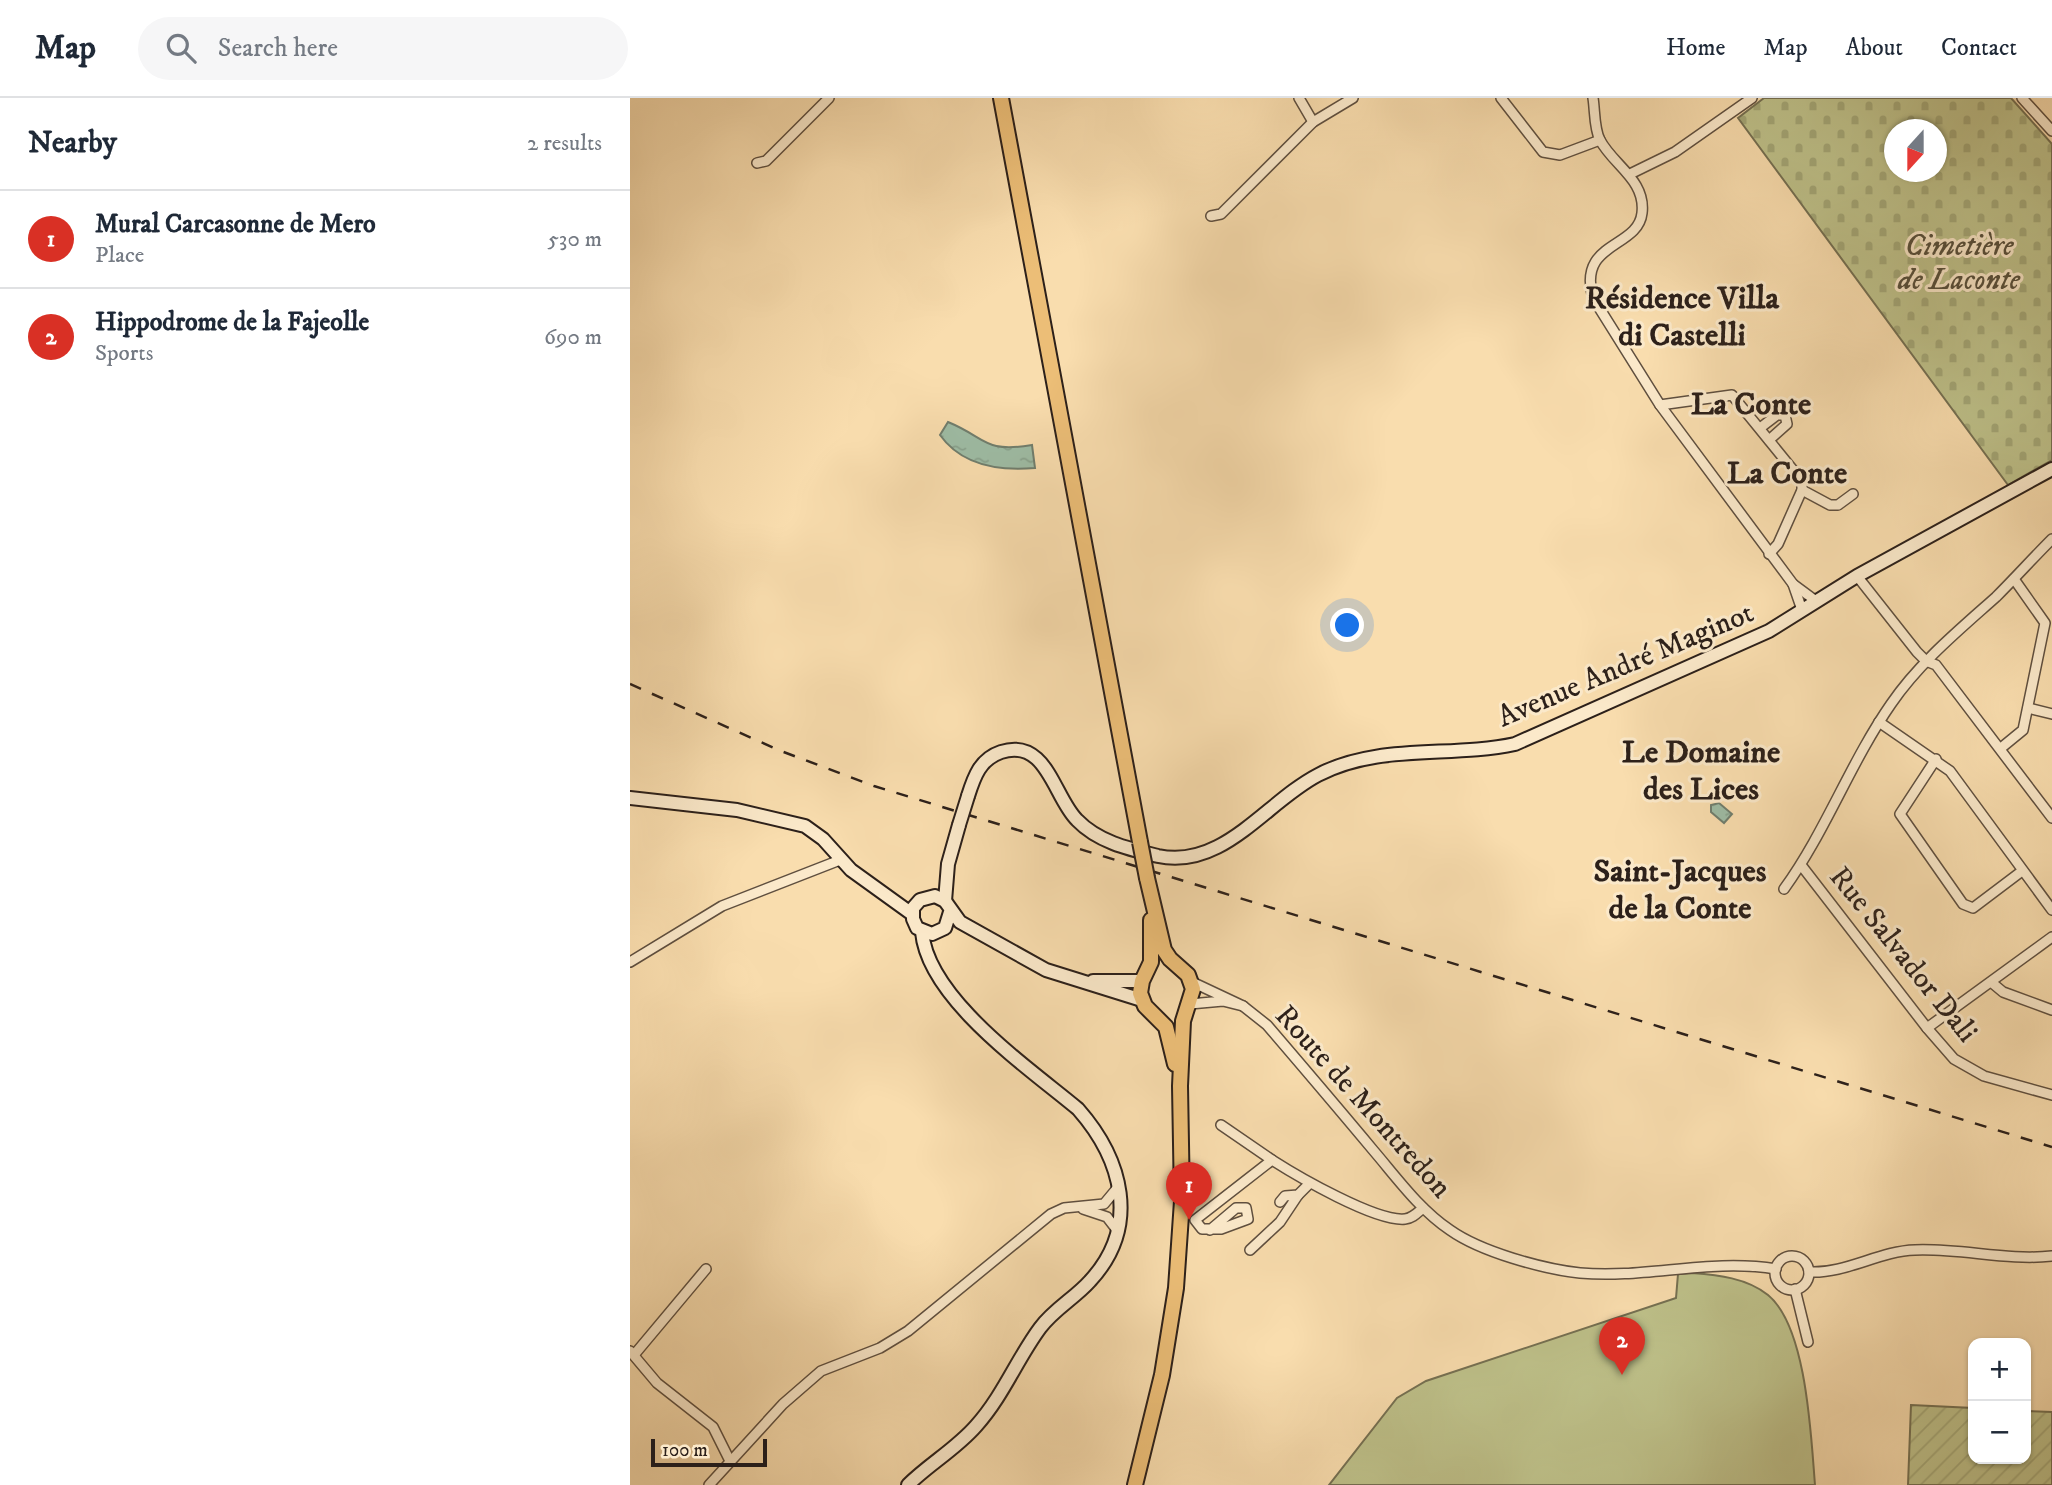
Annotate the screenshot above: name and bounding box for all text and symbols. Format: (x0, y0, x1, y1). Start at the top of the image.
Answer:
search box (138, 17, 628, 80)
text: Map (35, 28, 96, 69)
icon: search (162, 29, 200, 67)
text: Search here (218, 32, 338, 65)
text: Home (1666, 33, 1725, 63)
text: Map (1763, 33, 1808, 63)
text: About (1846, 33, 1903, 63)
text: Contact (1941, 33, 2017, 63)
north arrow (1884, 119, 1947, 182)
text: Nearby (28, 125, 117, 162)
text: 2 results (527, 129, 602, 158)
text: Mural Carcasonne de Mero (95, 208, 376, 241)
text: 1 (47, 225, 55, 254)
text: 530 m (547, 225, 602, 254)
park label: Cimetière de Laconte (1897, 228, 2021, 299)
text: Place (95, 241, 144, 270)
district label: Résidence Villa di Castelli (1585, 279, 1779, 356)
text: Hippodrome de la Fajeolle (95, 306, 369, 339)
text: 2 (45, 323, 57, 352)
text: 690 m (544, 323, 602, 352)
text: Sports (95, 339, 153, 368)
district label: La Conte (1691, 385, 1811, 425)
district label: La Conte (1727, 454, 1847, 494)
street label: Avenue André Maginot (1492, 595, 1759, 736)
your location (1330, 608, 1364, 642)
district label: Le Domaine des Lices (1622, 733, 1780, 810)
district label: Saint-Jacques de la Conte (1593, 852, 1767, 929)
street label: Rue Salvador Dali (1821, 860, 1985, 1050)
street label: Route de Montredon (1267, 998, 1459, 1206)
pin: 1 (1166, 1162, 1212, 1220)
pin: 2 (1599, 1317, 1645, 1375)
map controls (1968, 1338, 2031, 1464)
button: + (1968, 1338, 2031, 1401)
button: − (1968, 1401, 2031, 1464)
scale bar (651, 1436, 766, 1468)
text: 100 m (662, 1439, 708, 1462)

